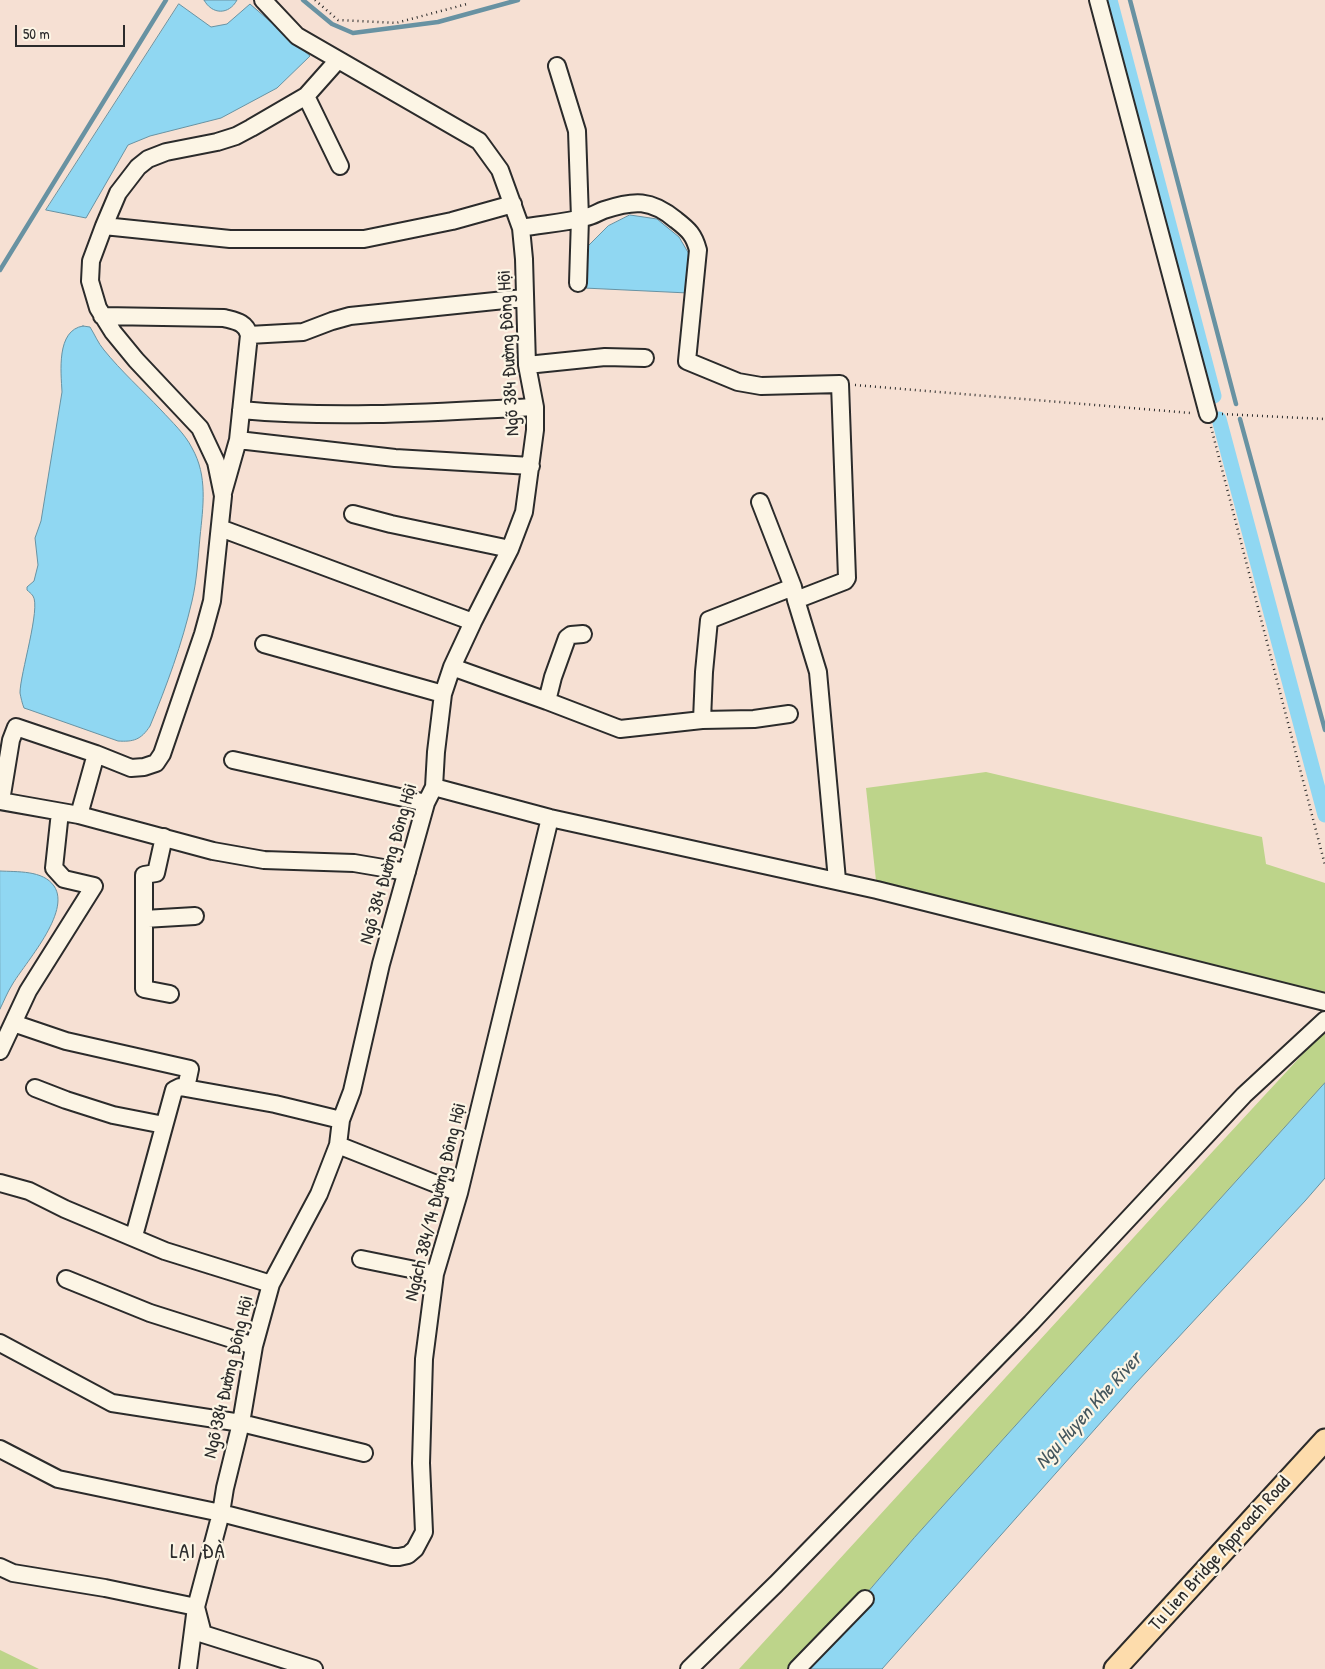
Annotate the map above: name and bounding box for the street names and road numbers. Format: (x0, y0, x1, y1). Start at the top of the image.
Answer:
street label: Ngõ 384 Đường Đông Hội (493, 269, 525, 437)
street label: Ngõ 384 Đường Đông Hội (355, 781, 423, 947)
street label: Ngách 384/14 Đường Đông Hội (400, 1101, 472, 1303)
street label: Ngõ 384 Đường Đông Hội (199, 1293, 259, 1461)
street label: Tu Lien Bridge Approach Road (1144, 1472, 1296, 1636)

